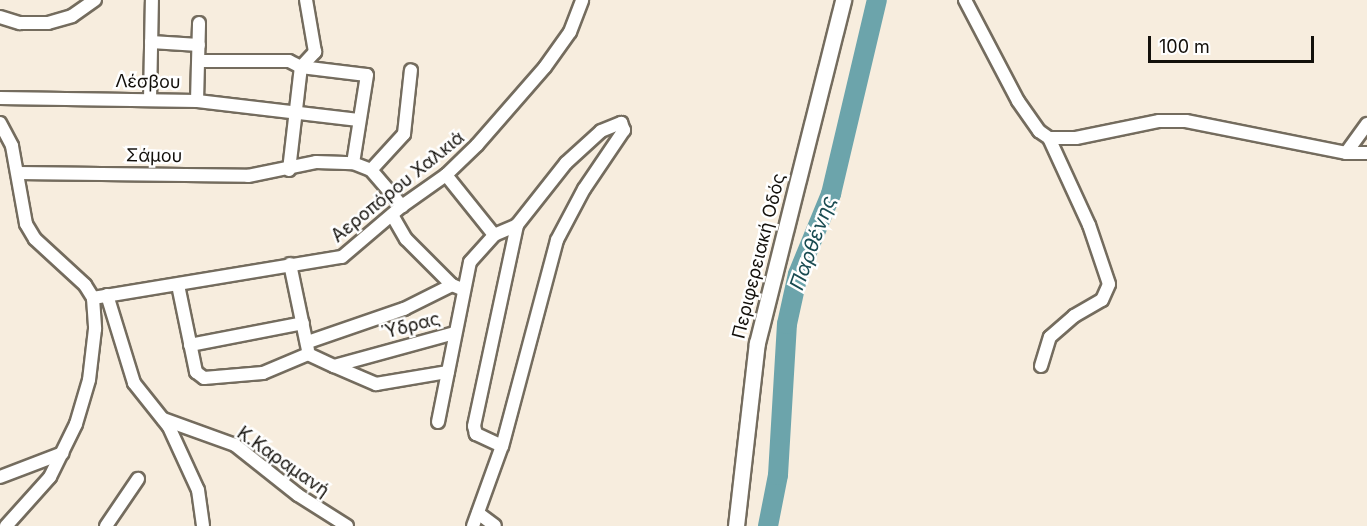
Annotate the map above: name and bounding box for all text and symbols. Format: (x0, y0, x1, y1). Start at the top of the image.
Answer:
scale bar (1151, 24, 1318, 62)
text: 100 m (1159, 36, 1210, 57)
street label: Λέσβου (115, 71, 181, 93)
street label: Αεροπόρου Χαλκιά (327, 127, 469, 247)
street label: Σάμου (126, 145, 182, 167)
street label: Περιφερειακή Οδός (728, 171, 790, 341)
water label: Παρθένης (785, 193, 841, 293)
street label: Ύδρας (379, 308, 443, 344)
street label: Κ.Καραμανή (233, 422, 333, 502)

